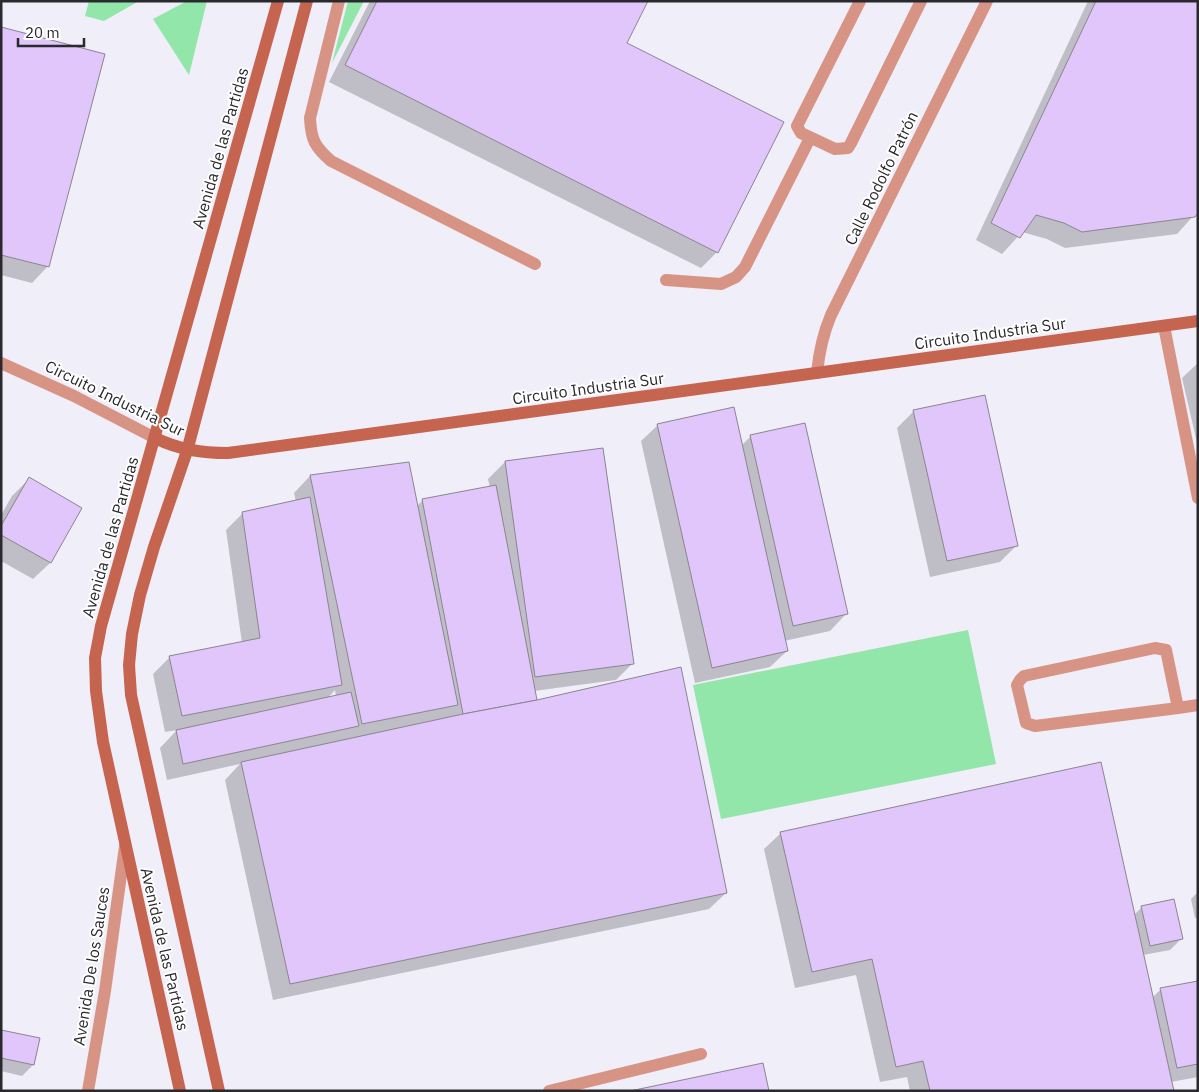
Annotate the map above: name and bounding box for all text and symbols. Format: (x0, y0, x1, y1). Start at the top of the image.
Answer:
scale bar (18, 15, 84, 47)
text: 20 m (25, 23, 60, 42)
street label: Avenida de las Partidas (187, 65, 253, 231)
street label: Calle Rodolfo Patrón (840, 108, 922, 248)
street label: Circuito Industria Sur (913, 312, 1067, 354)
street label: Circuito Industria Sur (42, 356, 188, 441)
street label: Circuito Industria Sur (511, 367, 665, 409)
street label: Avenida de las Partidas (77, 454, 143, 620)
street label: Avenida de las Partidas (137, 866, 193, 1032)
street label: Avenida De los Sauces (69, 885, 113, 1047)

